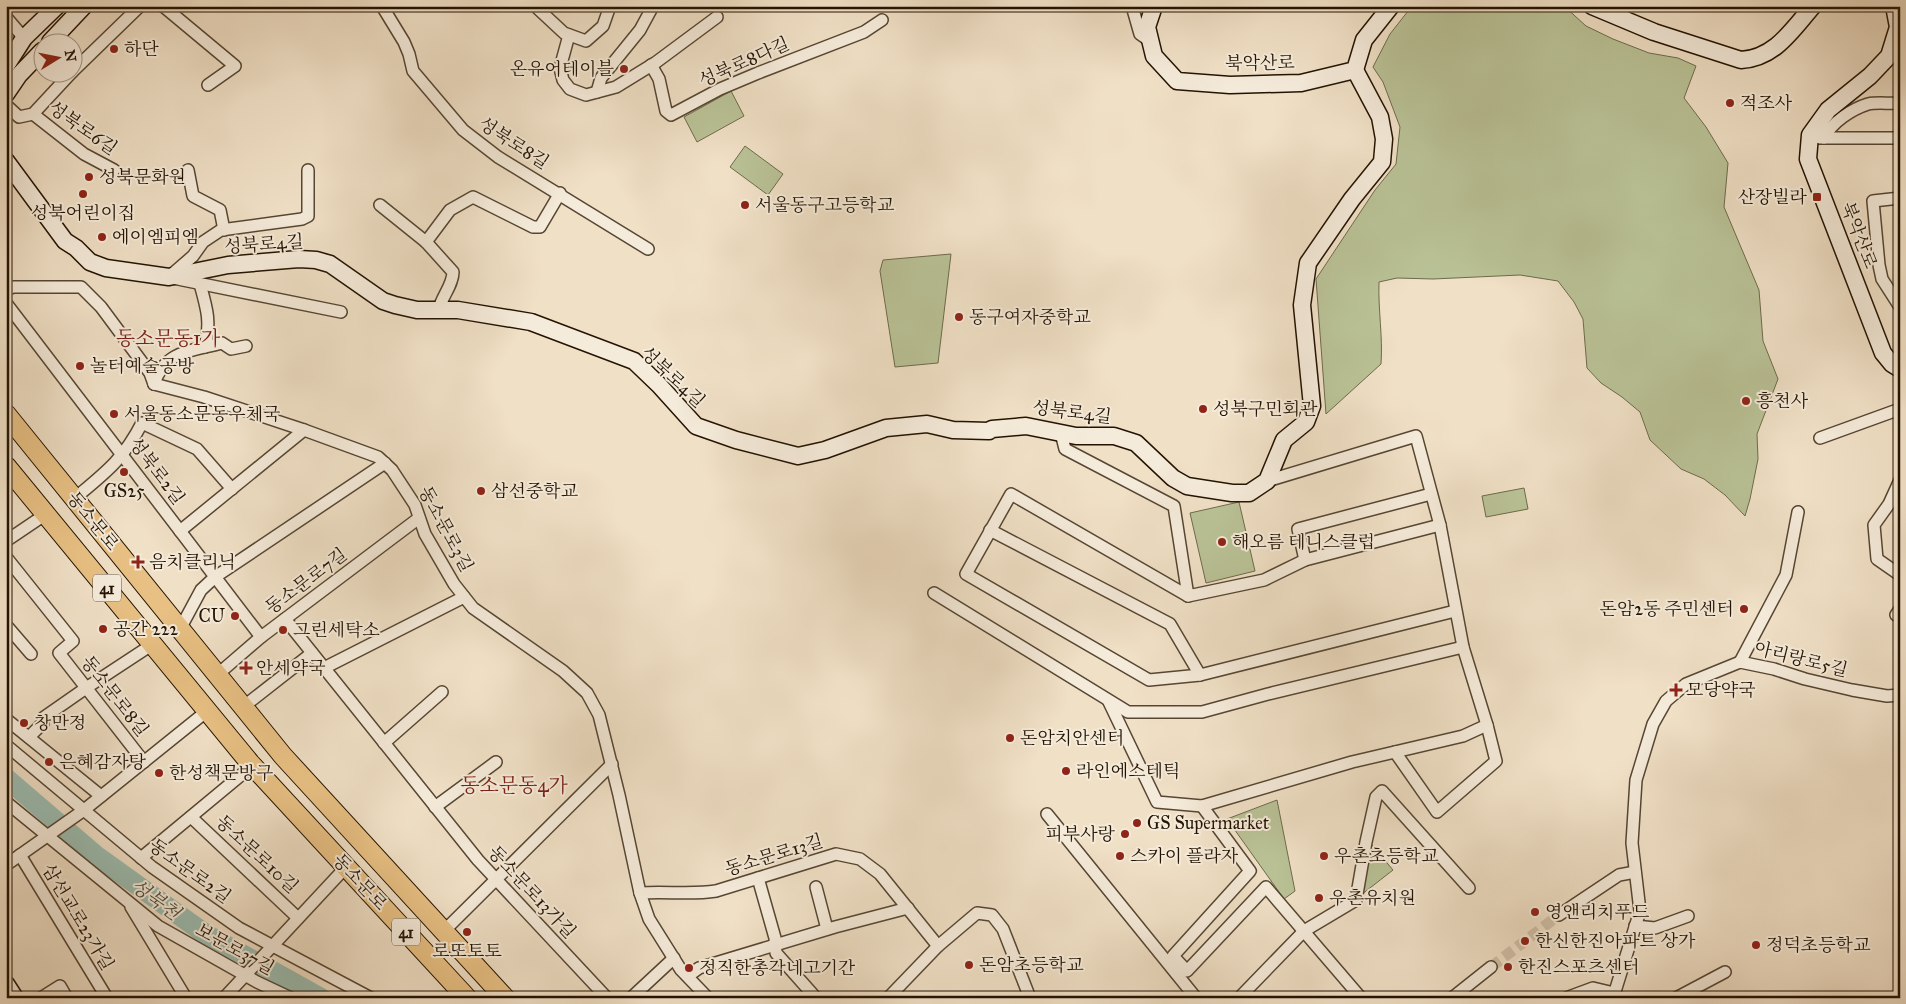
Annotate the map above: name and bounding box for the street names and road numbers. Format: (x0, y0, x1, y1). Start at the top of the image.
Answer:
street label: 성북로8다길 (695, 32, 793, 92)
street label: 북악산로 (1225, 51, 1295, 75)
street label: 성북로6길 (44, 96, 122, 160)
street label: 성북로8길 (475, 112, 553, 174)
street label: 북악산로 (1836, 199, 1882, 271)
street label: 성북로4길 (224, 230, 304, 258)
street label: 성북로4길 (636, 342, 710, 412)
street label: 성북로4길 (1031, 396, 1113, 428)
street label: 성북로2길 (125, 433, 189, 509)
street label: 동소문로3길 (414, 482, 478, 576)
street label: 동소문로 (63, 487, 123, 555)
street label: 동소문로7길 (261, 543, 351, 619)
road number: 41 (93, 574, 121, 602)
street label: 아리랑로5길 (1752, 637, 1850, 681)
street label: 동소문로8길 (77, 651, 153, 741)
street label: 동소문로10길 (211, 810, 303, 898)
street label: 동소문로13길 (722, 830, 826, 880)
street label: 동소문로2길 (145, 834, 235, 908)
street label: 동소문로13가길 (483, 841, 581, 943)
street label: 동소문로 (328, 849, 392, 915)
street label: 삼선교로23가길 (38, 860, 118, 974)
street label: 보문로37길 (192, 918, 278, 980)
road number: 41 (392, 919, 420, 946)

